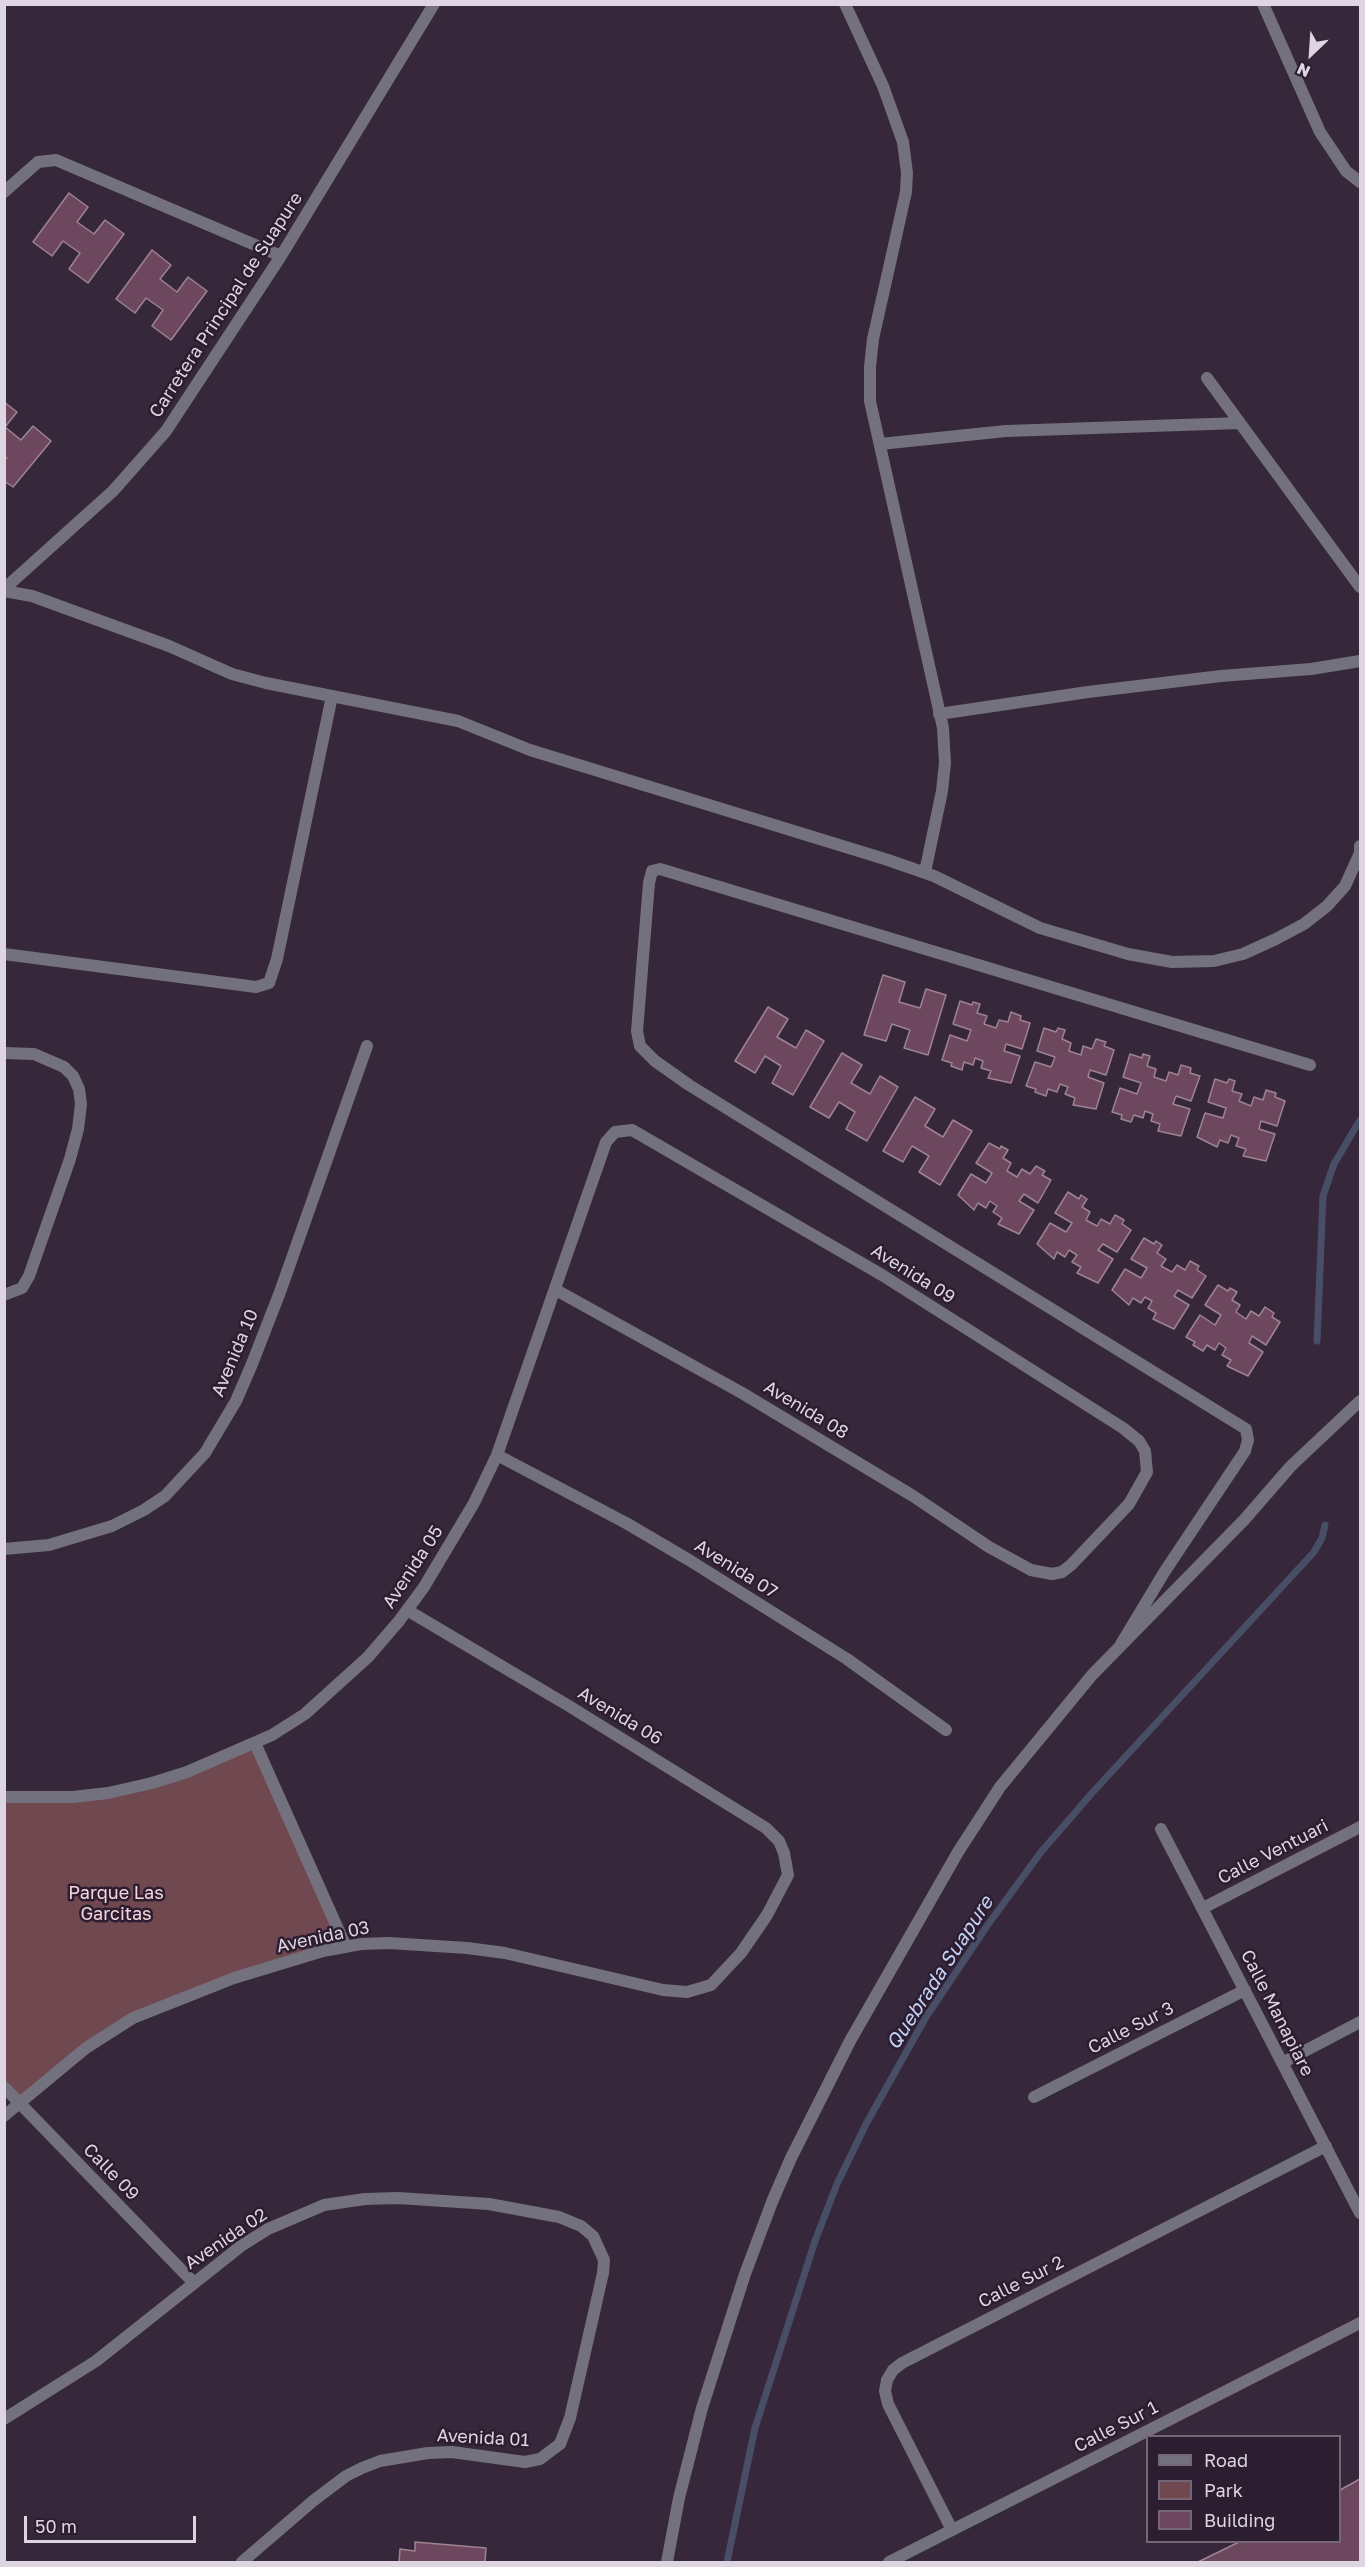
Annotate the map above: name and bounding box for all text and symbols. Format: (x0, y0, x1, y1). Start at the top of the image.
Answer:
north arrow (1281, 24, 1341, 84)
text: N (1294, 59, 1313, 82)
street label: Carretera Principal de Suapure (145, 188, 307, 422)
street label: Avenida 09 (867, 1240, 959, 1308)
street label: Avenida 10 (207, 1306, 263, 1400)
street label: Avenida 08 (760, 1376, 852, 1444)
street label: Avenida 05 (378, 1522, 448, 1612)
street label: Avenida 07 (691, 1535, 781, 1603)
street label: Avenida 06 (574, 1682, 666, 1750)
street label: Calle Ventuari (1214, 1815, 1332, 1889)
park label: Parque Las Garcitas (68, 1882, 164, 1924)
water label: Quebrada Suapure (881, 1892, 999, 2054)
street label: Avenida 03 (275, 1917, 371, 1957)
street label: Calle Manapiare (1236, 1946, 1318, 2080)
street label: Calle Sur 3 (1085, 1997, 1177, 2059)
street label: Calle 09 (79, 2139, 143, 2205)
street label: Avenida 02 (181, 2204, 271, 2274)
street label: Calle Sur 2 (975, 2251, 1067, 2313)
street label: Calle Sur 1 (1070, 2397, 1162, 2457)
street label: Avenida 01 (436, 2425, 530, 2451)
legend (1146, 2435, 1341, 2543)
text: Road (1204, 2449, 1248, 2471)
text: Park (1204, 2479, 1243, 2501)
scale bar (27, 2504, 200, 2542)
text: Building (1204, 2509, 1275, 2531)
text: 50 m (35, 2515, 77, 2537)

